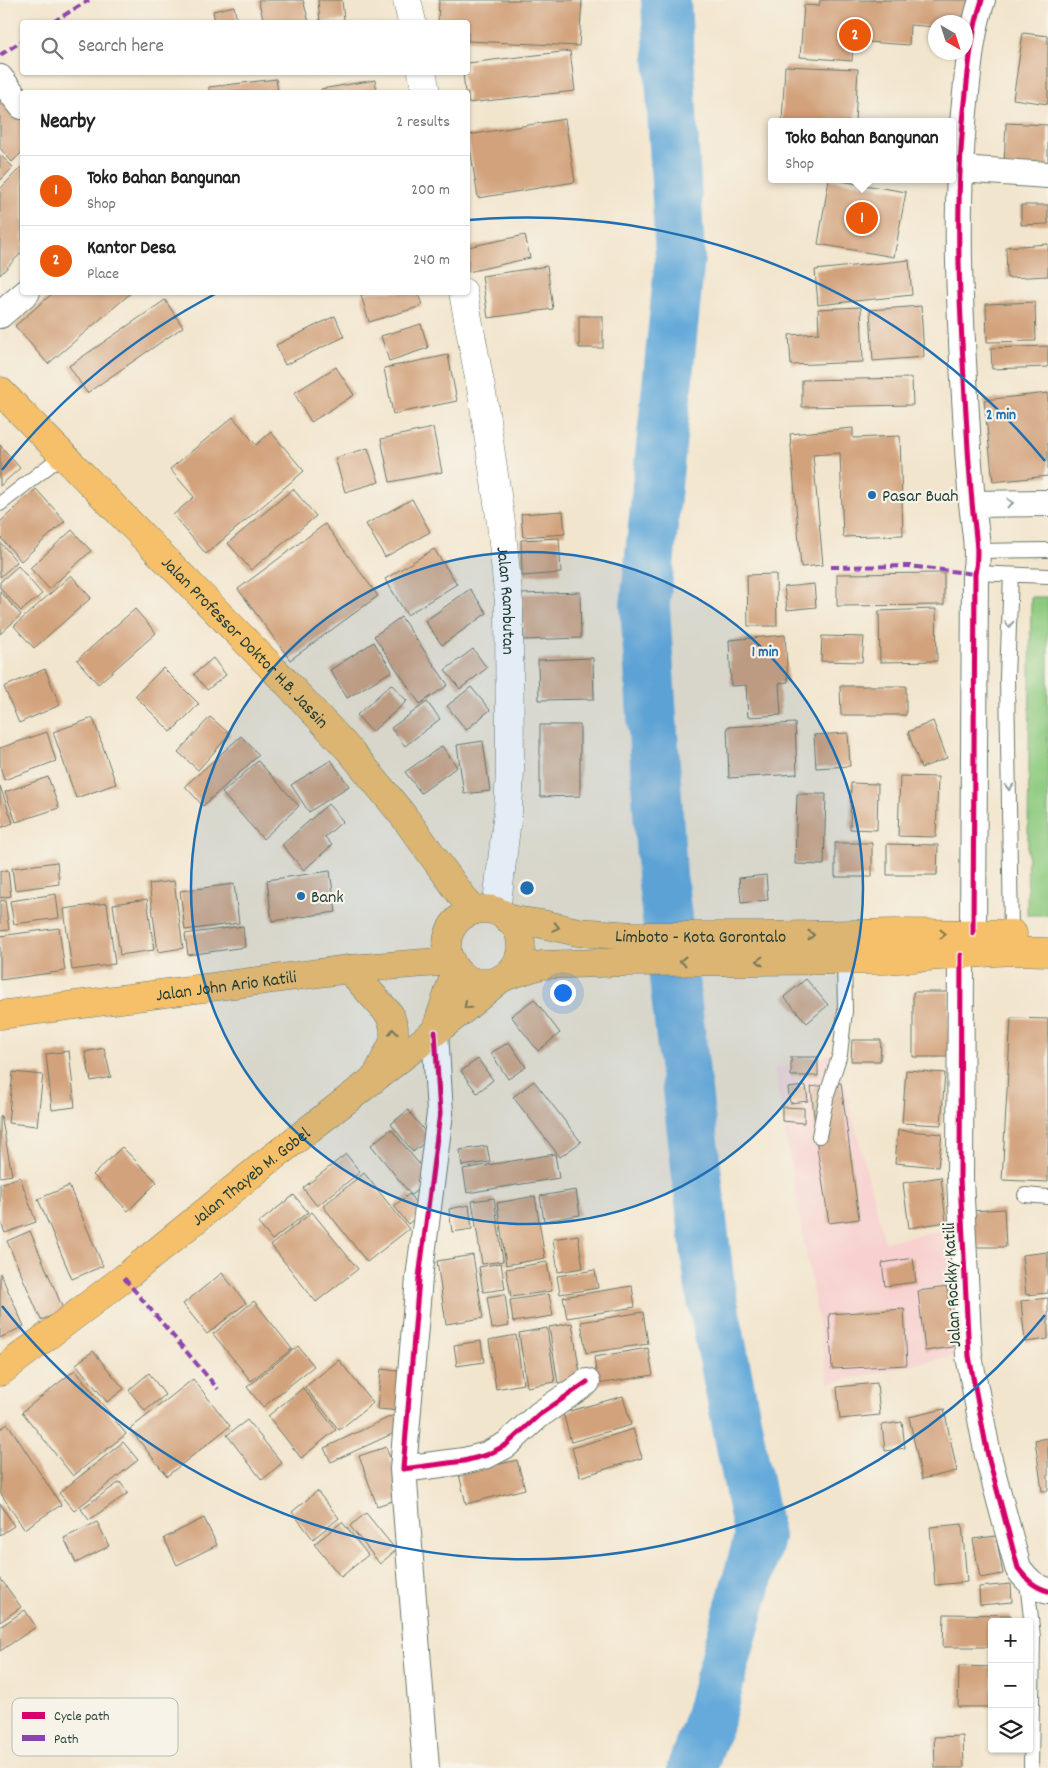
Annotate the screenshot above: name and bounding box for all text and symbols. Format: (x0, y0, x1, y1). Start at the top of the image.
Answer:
north arrow (928, 15, 973, 60)
pin: 2 (839, 16, 871, 54)
search box (20, 20, 470, 75)
icon: search (38, 34, 66, 62)
text: Search here (78, 34, 164, 61)
text: Nearby (40, 108, 95, 138)
text: 2 results (396, 111, 450, 134)
popup (768, 118, 956, 183)
text: Toko Bahan Bangunan (785, 126, 939, 153)
text: Shop (785, 153, 814, 176)
text: Toko Bahan Bangunan (87, 166, 240, 193)
text: 1 (54, 179, 58, 202)
text: 200 m (411, 179, 450, 202)
text: Shop (87, 193, 116, 216)
pin: 1 (846, 199, 878, 237)
text: Kantor Desa (87, 236, 175, 263)
text: 2 (53, 249, 60, 272)
text: 240 m (413, 249, 450, 272)
text: Place (87, 263, 119, 286)
text: 2 min (986, 405, 1016, 427)
place label: Pasar Buah (882, 485, 958, 510)
marker: Pasar Buah (866, 489, 878, 501)
one-way arrow (1006, 498, 1014, 509)
street label: Jalan Rambutan (488, 545, 519, 655)
street label: Jalan Professor Doktor H.B. Jassin (154, 552, 333, 735)
one-way arrow (1004, 620, 1014, 628)
text: 1 min (752, 642, 778, 664)
one-way arrow (1004, 783, 1014, 791)
centre of rings (518, 879, 536, 897)
place label: Bank (311, 886, 344, 911)
marker: Bank (295, 890, 307, 902)
one-way arrow (552, 921, 561, 932)
street label: Limboto - Kota Gorontalo (614, 925, 786, 951)
one-way arrow (940, 929, 948, 939)
one-way arrow (808, 930, 816, 940)
one-way arrow (679, 956, 686, 966)
one-way arrow (756, 956, 764, 966)
street label: Jalan John Ario Katili (154, 966, 298, 1009)
your location (550, 980, 576, 1006)
one-way arrow (464, 1001, 473, 1010)
one-way arrow (388, 1027, 399, 1035)
street label: Jalan Thayeb M. Gobel (187, 1122, 317, 1233)
street label: Jalan Rockky Katili (938, 1222, 969, 1348)
map controls (988, 1618, 1033, 1753)
button: + (988, 1618, 1033, 1663)
button: − (988, 1663, 1033, 1708)
legend (12, 1698, 178, 1756)
text: Cycle path (54, 1707, 110, 1727)
button: layers (988, 1708, 1033, 1753)
text: Path (54, 1730, 79, 1750)

